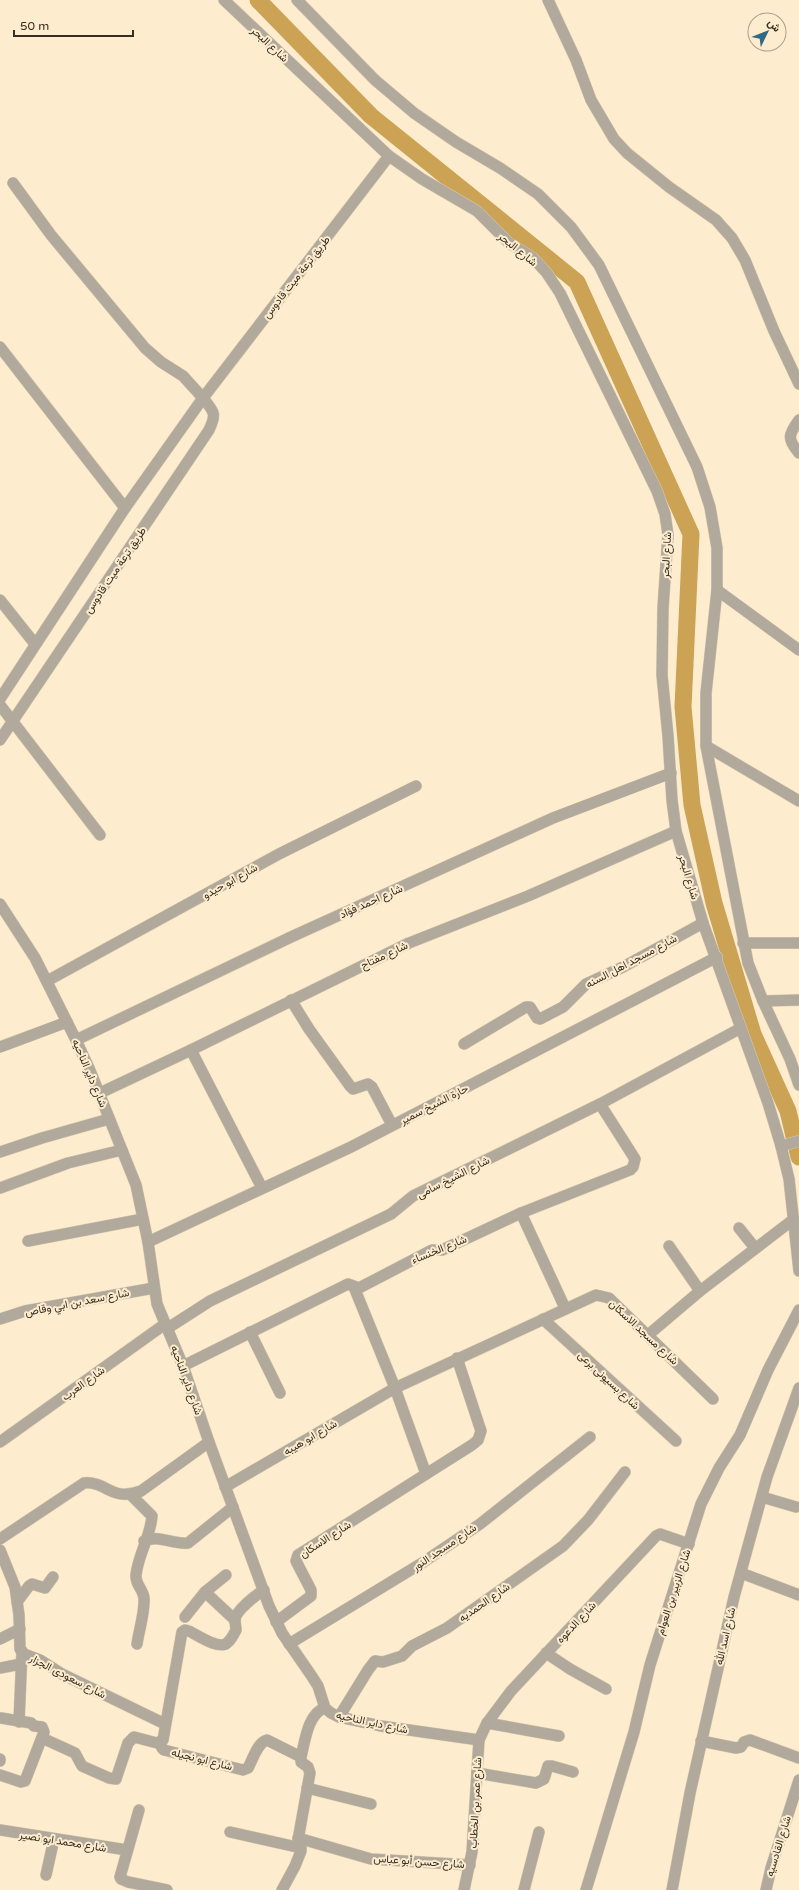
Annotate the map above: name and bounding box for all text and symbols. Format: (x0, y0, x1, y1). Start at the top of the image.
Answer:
scale bar (14, 12, 133, 38)
north arrow (747, 12, 787, 52)
text: ش (765, 16, 783, 35)
text: 50 m (20, 19, 49, 33)
street label: شارع البحر (247, 23, 291, 66)
street label: شارع البحر (494, 229, 540, 270)
street label: طريق ترعة ميت قادوس (260, 233, 333, 321)
street label: طريق ترعة ميت قادوس (82, 525, 149, 616)
street label: شارع البحر (659, 531, 675, 580)
street label: شارع البحر (674, 852, 702, 902)
street label: شارع ابو حيدو (201, 861, 261, 903)
street label: شارع احمد فؤاد (338, 882, 405, 922)
street label: شارع مسجد اهل السنه (584, 932, 680, 992)
street label: شارع مفتاح (358, 939, 411, 973)
street label: شارع داير الناحيه (68, 1037, 110, 1110)
street label: حارة الشيخ سمير (397, 1082, 471, 1129)
street label: شارع الشيخ سامى (415, 1153, 492, 1202)
street label: شارع الخنساء (410, 1232, 469, 1267)
street label: شارع سعد بن ابي وقاص (24, 1286, 131, 1322)
street label: شارع مسجد الاسكان (606, 1297, 681, 1369)
street label: شارع داير الناحيه (167, 1344, 205, 1417)
street label: شارع بسيونى برعى (574, 1348, 642, 1413)
street label: شارع العرب (59, 1363, 108, 1404)
street label: شارع ابو هيبه (281, 1417, 340, 1459)
street label: شارع الاسكان (297, 1518, 354, 1562)
street label: شارع مسجد النور (409, 1521, 480, 1575)
street label: شارع الزبير بن العوام (653, 1547, 695, 1637)
street label: شارع الحمديه (456, 1580, 513, 1626)
street label: شارع الدعوه (554, 1599, 600, 1647)
street label: شارع اسد الله (713, 1606, 739, 1666)
street label: شارع سعودى الجزار (26, 1651, 108, 1702)
street label: شارع داير الناحيه (335, 1709, 409, 1737)
street label: شارع ابو نجيله (170, 1746, 234, 1774)
street label: شارع عمر بن الخطاب (467, 1757, 485, 1849)
street label: شارع القادسيه (763, 1814, 795, 1878)
street label: شارع محمد ابو نصير (17, 1828, 108, 1856)
street label: شارع حسن أبو عباس (373, 1852, 465, 1872)

